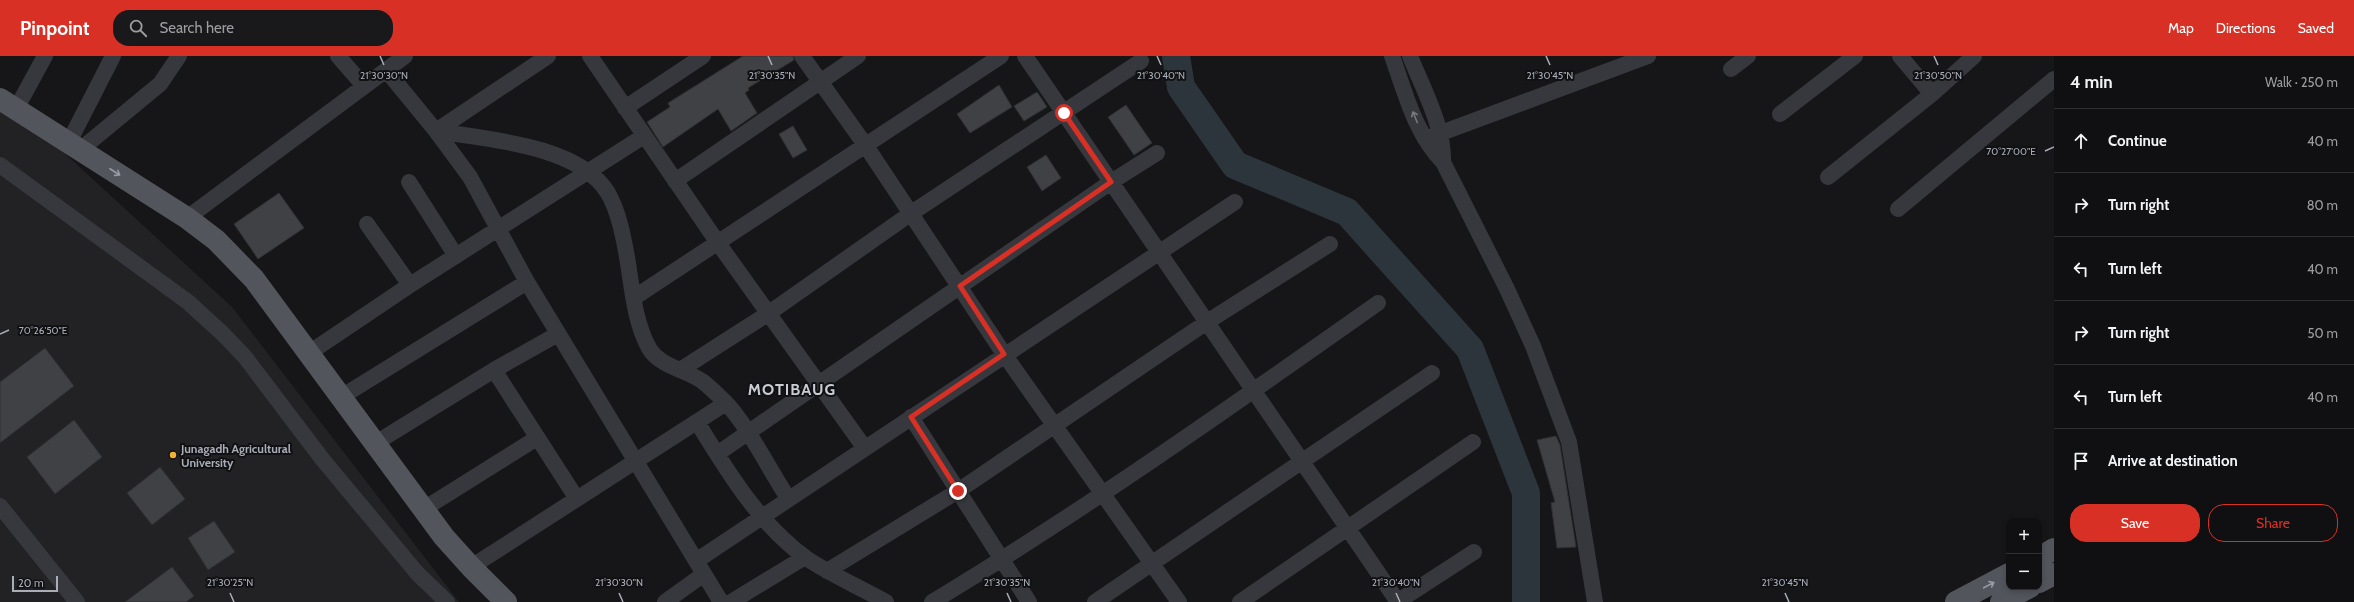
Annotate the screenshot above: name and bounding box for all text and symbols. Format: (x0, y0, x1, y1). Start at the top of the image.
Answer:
search box (113, 10, 393, 46)
text: Pinpoint (20, 17, 89, 40)
icon: search (127, 17, 149, 39)
text: Search here (159, 19, 234, 37)
text: Map (2168, 19, 2194, 37)
text: Directions (2216, 19, 2276, 37)
text: Saved (2298, 19, 2334, 37)
text: 21°30'30"N (360, 69, 408, 82)
text: 21°30'35"N (749, 69, 795, 82)
text: 21°30'40"N (1137, 69, 1185, 82)
text: 21°30'45"N (1527, 69, 1573, 82)
text: 21°30'50"N (1914, 69, 1962, 82)
text: 4 min (2070, 72, 2113, 92)
text: Walk · 250 m (2265, 74, 2338, 90)
route start (1055, 104, 1073, 122)
one-way arrow (1410, 112, 1418, 124)
icon: ahead (2070, 130, 2092, 152)
text: Continue (2108, 132, 2167, 150)
text: 40 m (2307, 133, 2338, 149)
text: 70°27'00"E (1986, 145, 2036, 158)
one-way arrow (109, 169, 121, 177)
icon: right (2070, 194, 2092, 216)
text: Turn right (2108, 196, 2169, 214)
text: 80 m (2307, 197, 2338, 213)
icon: left (2070, 258, 2092, 280)
text: Turn left (2108, 260, 2162, 278)
text: 40 m (2307, 261, 2338, 277)
icon: right (2070, 322, 2092, 344)
text: 70°26'50"E (19, 324, 68, 337)
text: Turn right (2108, 324, 2169, 342)
text: 50 m (2308, 325, 2338, 341)
district label: MOTIBAUG (748, 380, 836, 399)
icon: left (2070, 386, 2092, 408)
text: Turn left (2108, 388, 2162, 406)
text: 40 m (2307, 389, 2338, 405)
place label: Junagadh Agricultural University (180, 441, 291, 470)
marker: Junagadh Agricultural University (168, 450, 178, 460)
icon: arrive (2070, 450, 2092, 472)
text: Arrive at destination (2108, 452, 2238, 470)
route end (949, 482, 967, 500)
button: Save (2070, 504, 2200, 542)
button: Share (2208, 504, 2338, 542)
map controls (2006, 518, 2042, 590)
button: + (2006, 518, 2042, 554)
button: − (2006, 554, 2042, 590)
scale bar (12, 574, 58, 593)
text: 20 m (18, 576, 44, 590)
text: 21°30'25"N (207, 576, 253, 589)
text: 21°30'30"N (595, 576, 643, 589)
text: 21°30'35"N (984, 576, 1030, 589)
text: 21°30'40"N (1372, 576, 1420, 589)
text: 21°30'45"N (1762, 576, 1808, 589)
one-way arrow (1983, 580, 1995, 588)

